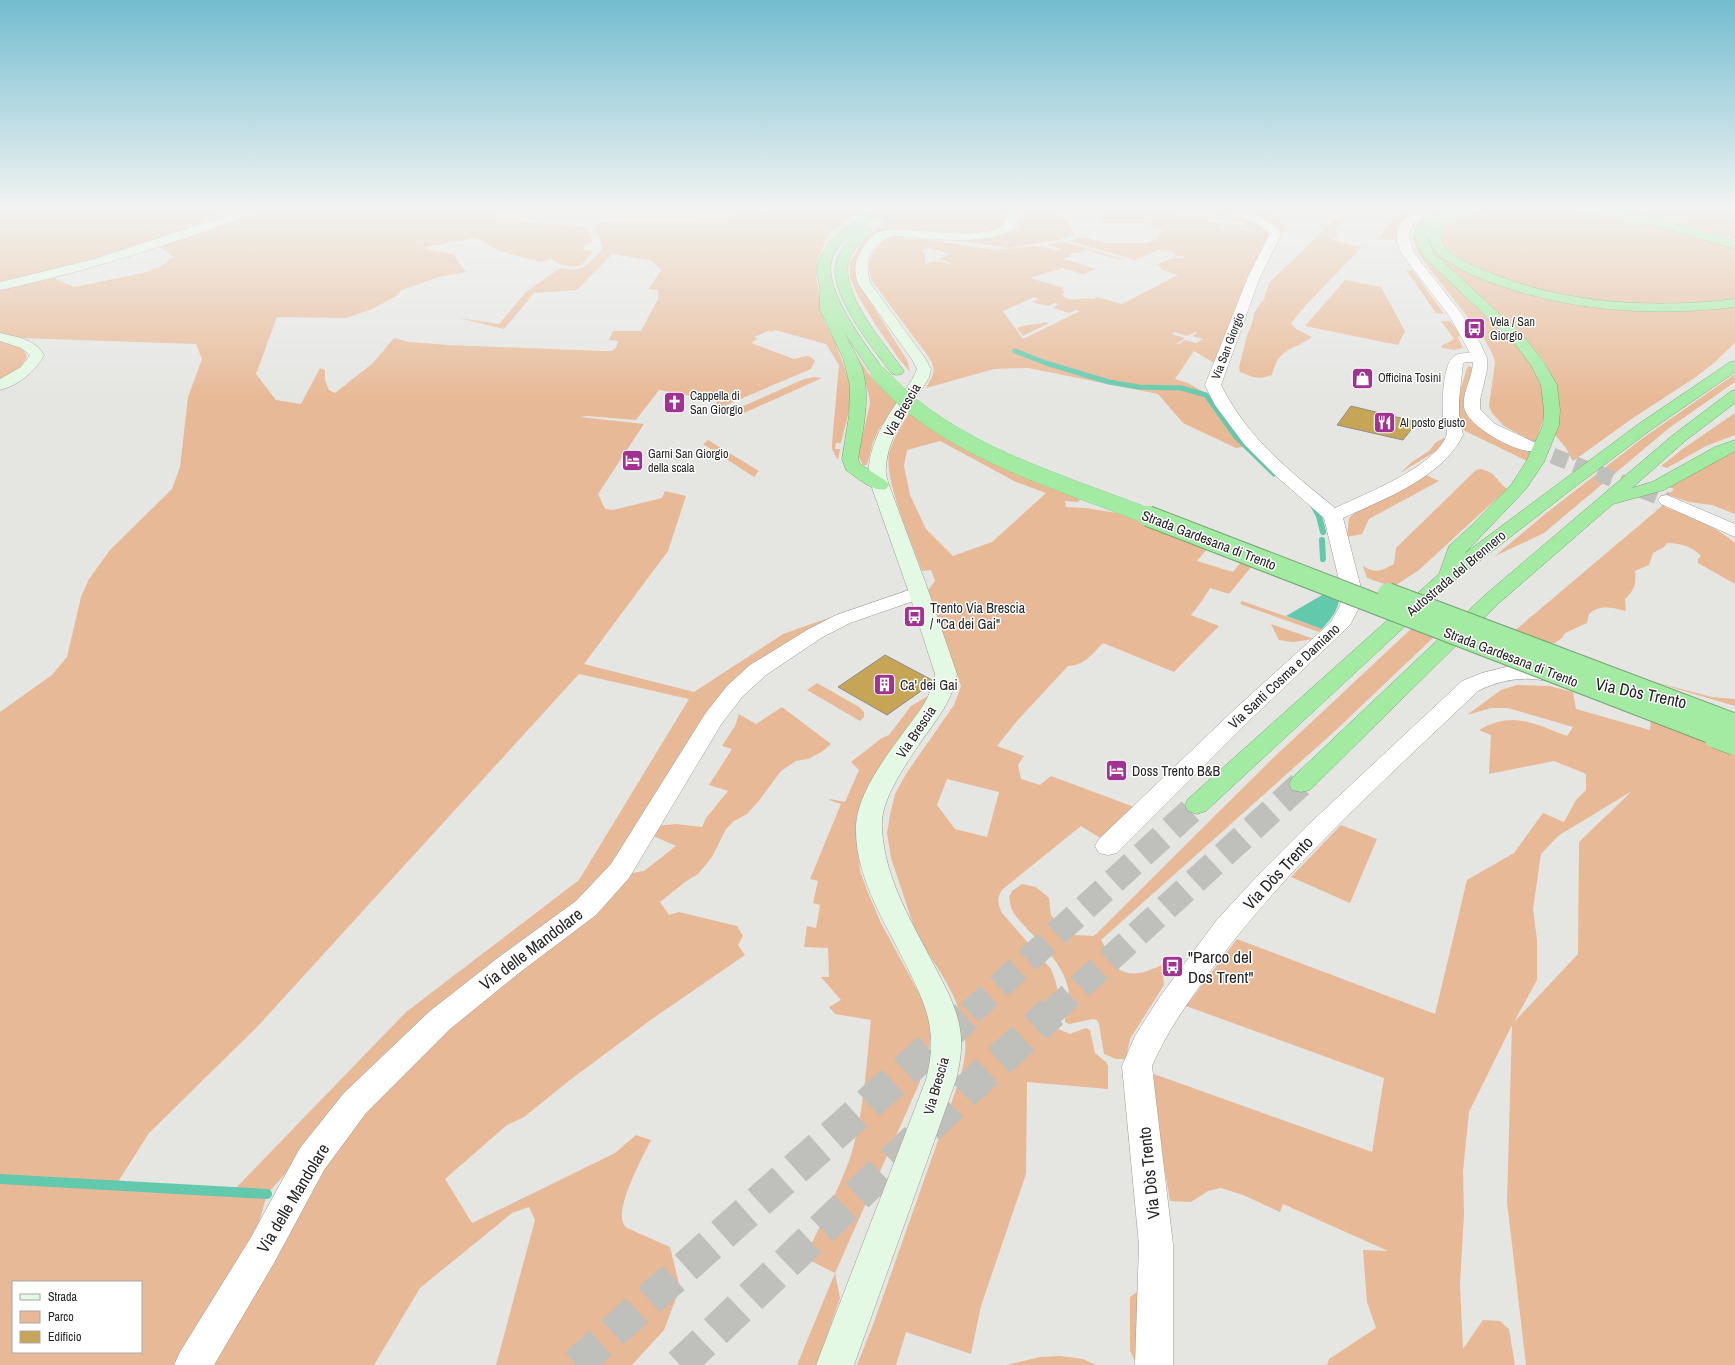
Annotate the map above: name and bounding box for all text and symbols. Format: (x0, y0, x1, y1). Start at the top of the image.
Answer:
street label: Via San Giorgio (1208, 310, 1248, 382)
place label: Vela / San Giorgio (1490, 314, 1535, 344)
bus stop icon: Vela / San Giorgio (1461, 316, 1487, 342)
shop icon: Officina Tosini (1349, 365, 1375, 391)
place label: Officina Tosini (1378, 370, 1441, 386)
street label: Via Brescia (879, 379, 925, 440)
place label: Cappella di San Giorgio (690, 388, 743, 418)
church icon: Cappella di San Giorgio (662, 390, 688, 416)
restaurant icon: Al posto giusto (1372, 410, 1398, 436)
place label: Al posto giusto (1399, 415, 1465, 431)
place label: Garni San Giorgio della scala (648, 446, 728, 476)
hotel icon: Garni San Giorgio della scala (620, 448, 646, 474)
street label: Strada Gardesana di Trento (1139, 506, 1279, 574)
street label: Autostrada del Brennero (1402, 526, 1509, 621)
place label: Trento Via Brescia / "Ca dei Gai" (930, 599, 1026, 633)
bus stop icon: Trento Via Brescia / "Ca dei Gai" (901, 603, 927, 629)
street label: Via Santi Cosma e Damiano (1224, 620, 1344, 732)
street label: Strada Gardesana di Trento (1441, 623, 1581, 691)
building icon: Ca' dei Gai (872, 672, 898, 698)
street label: Via Dòs Trento (1593, 672, 1689, 713)
place label: Ca' dei Gai (900, 676, 958, 694)
street label: Via Brescia (892, 702, 940, 762)
hotel icon: Doss Trento B&B (1104, 758, 1130, 784)
place label: Doss Trento B&B (1132, 762, 1220, 780)
street label: Via Dòs Trento (1238, 831, 1318, 914)
street label: Via delle Mandolare (474, 902, 587, 995)
place label: "Parco del Dos Trent" (1188, 945, 1253, 988)
bus stop icon: "Parco del Dos Trent" (1159, 954, 1185, 980)
street label: Via Brescia (919, 1055, 953, 1117)
street label: Via Dòs Trento (1132, 1125, 1165, 1220)
street label: Via delle Mandolare (251, 1139, 334, 1257)
legend (12, 1281, 142, 1353)
text: Strada (48, 1289, 78, 1305)
text: Parco (48, 1309, 74, 1325)
text: Edificio (48, 1329, 81, 1345)

